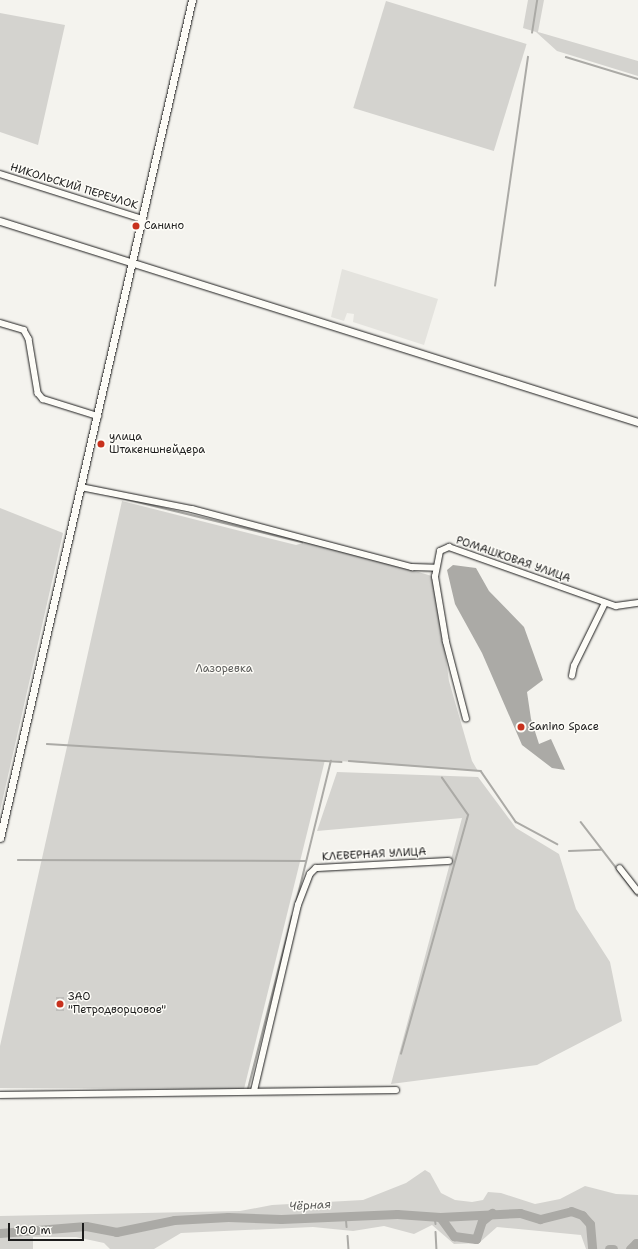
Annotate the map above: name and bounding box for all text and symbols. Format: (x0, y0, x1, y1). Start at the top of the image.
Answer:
street label: НИКОЛЬСКИЙ ПЕРЕУЛОК (8, 161, 140, 213)
place label: Санино (144, 219, 184, 233)
marker: Санино (131, 221, 141, 231)
place label: улица Штакеншнейдера (109, 431, 205, 457)
marker: улица Штакеншнейдера (96, 439, 106, 449)
street label: РОМАШКОВАЯ УЛИЦА (454, 534, 572, 586)
park label: Лазоревка (195, 662, 253, 676)
place label: Sanino Space (529, 720, 599, 734)
marker: Sanino Space (516, 722, 526, 732)
street label: КЛЕВЕРНАЯ УЛИЦА (322, 846, 426, 864)
place label: ЗАО "Петродворцовое" (68, 991, 166, 1017)
marker: ЗАО "Петродворцовое" (55, 999, 65, 1009)
water label: Чёрная (289, 1198, 331, 1214)
scale bar (10, 1215, 86, 1241)
text: 100 m (15, 1222, 51, 1238)

